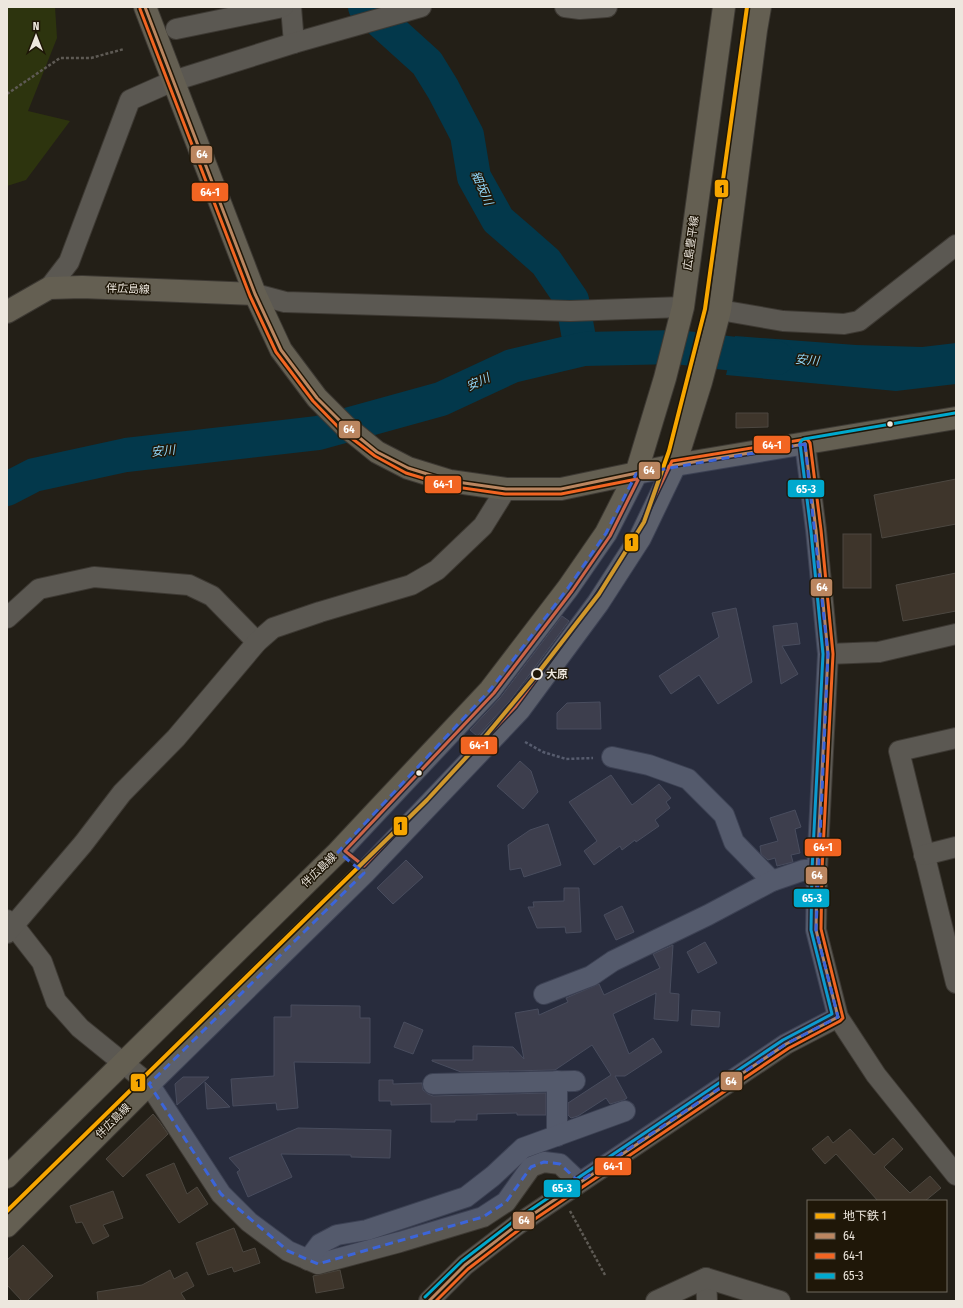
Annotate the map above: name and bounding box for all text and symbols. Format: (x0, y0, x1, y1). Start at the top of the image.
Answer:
north arrow (16, 16, 56, 56)
text: N (33, 20, 39, 33)
line badge: 64 (190, 145, 213, 164)
text: 64 (196, 148, 208, 161)
water label: 細坂川 (468, 169, 497, 209)
line badge: 1 (714, 179, 729, 198)
line badge: 64-1 (191, 182, 229, 202)
text: 1 (720, 183, 724, 196)
text: 64-1 (200, 186, 220, 199)
street label: 広島豊平線 (681, 215, 701, 271)
street label: 伴広島線 (106, 282, 150, 296)
water label: 安川 (794, 352, 822, 368)
water label: 安川 (464, 370, 494, 393)
unlabelled marker (885, 419, 895, 429)
line badge: 64 (338, 420, 361, 439)
text: 64 (343, 423, 355, 436)
line badge: 64-1 (753, 435, 791, 454)
text: 64-1 (762, 439, 782, 452)
water label: 安川 (150, 443, 178, 459)
line badge: 64 (638, 461, 661, 480)
text: 64 (643, 464, 655, 477)
line badge: 64-1 (424, 475, 462, 494)
text: 64-1 (433, 478, 453, 491)
line badge: 65-3 (787, 479, 825, 498)
text: 65-3 (796, 483, 816, 496)
line badge: 1 (624, 533, 639, 552)
text: 1 (629, 536, 633, 549)
line badge: 64 (810, 578, 833, 597)
text: 64 (816, 581, 828, 594)
marker: 大原 (531, 668, 543, 680)
place label: 大原 (546, 668, 568, 681)
line badge: 64-1 (460, 736, 498, 755)
text: 64-1 (469, 739, 489, 752)
unlabelled marker (414, 768, 424, 778)
line badge: 1 (393, 816, 408, 836)
text: 1 (398, 820, 402, 833)
line badge: 64-1 (804, 838, 842, 857)
text: 64-1 (813, 841, 833, 854)
street label: 伴広島線 (299, 850, 339, 890)
line badge: 64 (805, 866, 828, 885)
text: 64 (811, 869, 823, 882)
line badge: 65-3 (793, 888, 830, 908)
text: 65-3 (802, 892, 822, 905)
line badge: 64 (720, 1071, 743, 1091)
line badge: 1 (130, 1073, 146, 1092)
text: 64 (725, 1075, 737, 1088)
text: 1 (136, 1077, 140, 1090)
street label: 伴広島線 (93, 1101, 133, 1141)
line badge: 64-1 (594, 1157, 632, 1176)
text: 64-1 (603, 1160, 623, 1173)
line badge: 65-3 (543, 1179, 581, 1198)
text: 65-3 (552, 1182, 572, 1195)
legend (807, 1200, 947, 1292)
text: 地下鉄 1 (843, 1209, 887, 1223)
line badge: 64 (512, 1211, 535, 1230)
text: 64 (518, 1214, 530, 1227)
text: 64 (843, 1229, 855, 1243)
text: 64-1 (843, 1249, 863, 1263)
text: 65-3 (843, 1269, 864, 1283)

